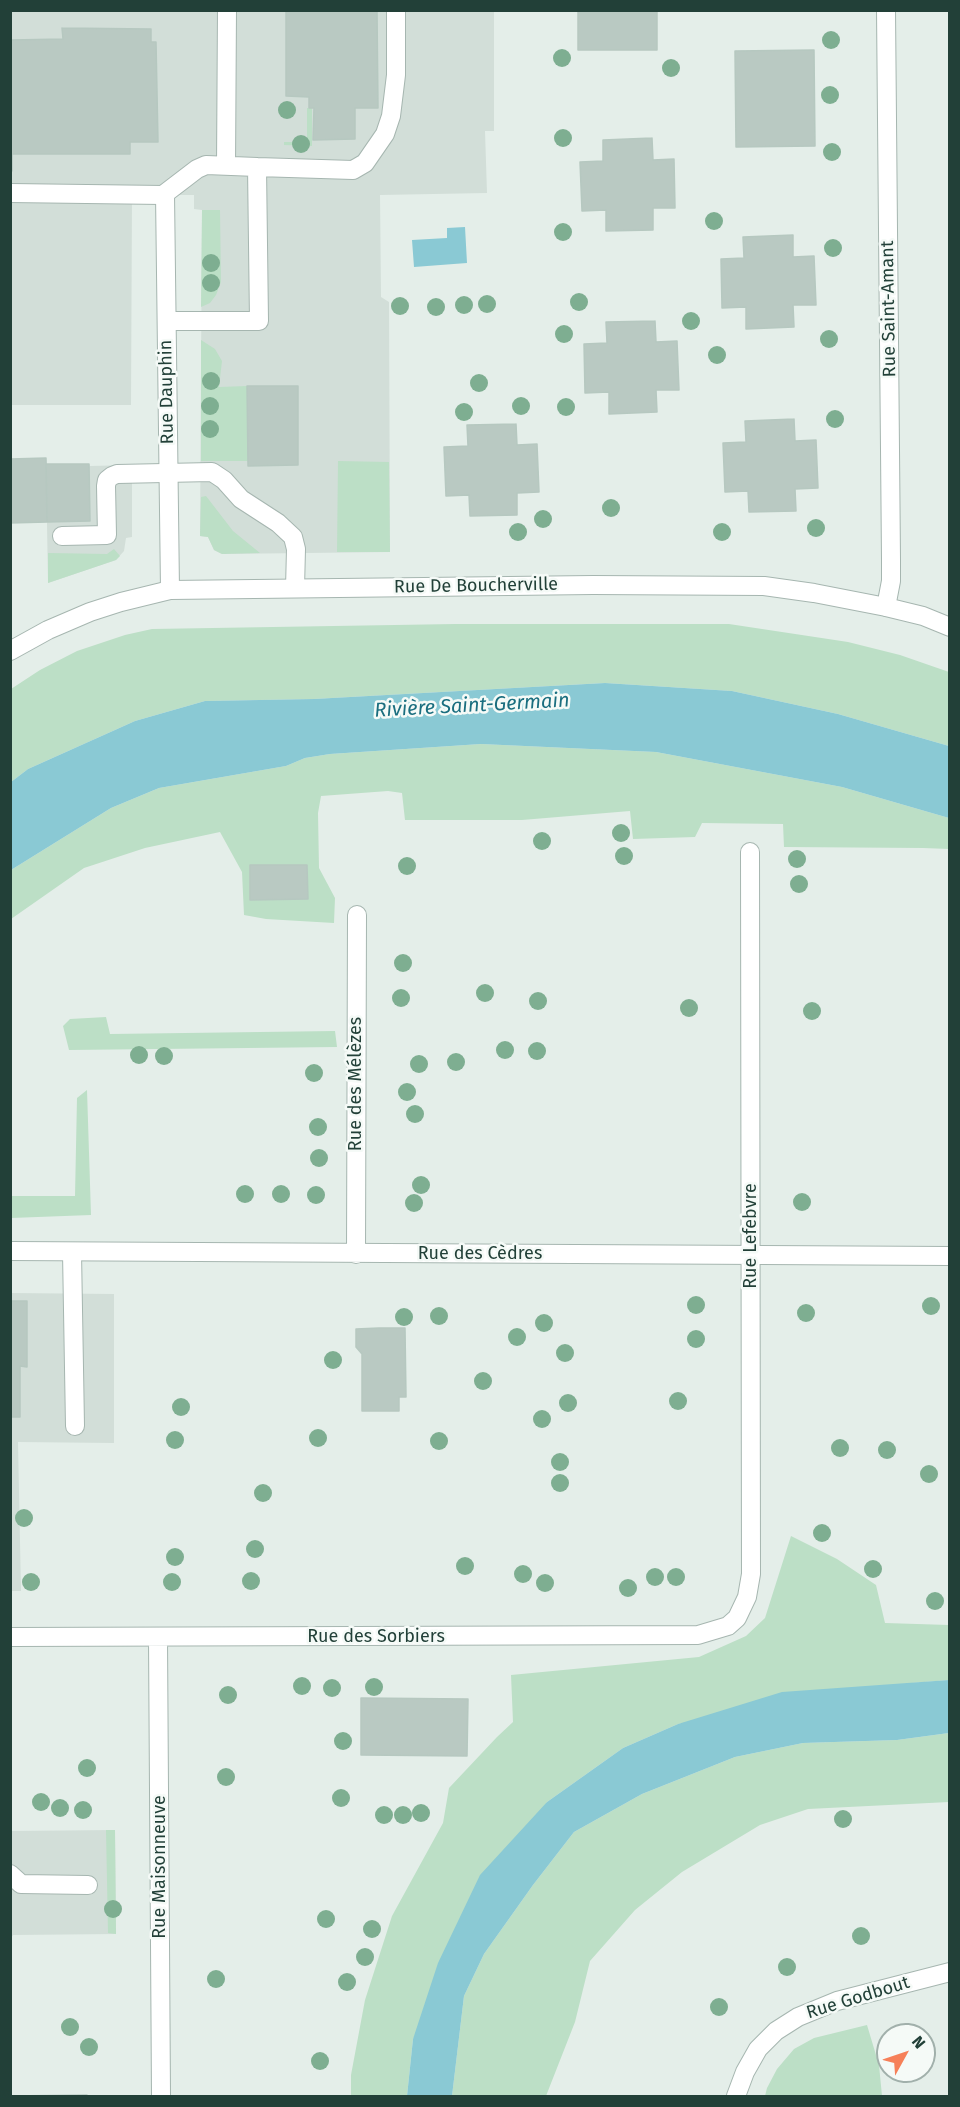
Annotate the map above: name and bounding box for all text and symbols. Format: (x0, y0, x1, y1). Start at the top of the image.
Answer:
street label: Rue Saint-Amant (877, 241, 901, 377)
street label: Rue Dauphin (155, 340, 179, 444)
street label: Rue De Boucherville (394, 574, 558, 598)
water label: Rivière Saint-Germain (374, 689, 570, 723)
street label: Rue des Mélèzes (345, 1017, 367, 1151)
street label: Rue Lefebvre (740, 1183, 762, 1289)
street label: Rue des Cèdres (418, 1243, 542, 1265)
street label: Rue des Sorbiers (307, 1626, 445, 1648)
street label: Rue Maisonneuve (149, 1795, 171, 1939)
street label: Rue Godbout (804, 1972, 912, 2024)
north arrow (876, 2023, 936, 2083)
text: N (908, 2032, 929, 2053)

